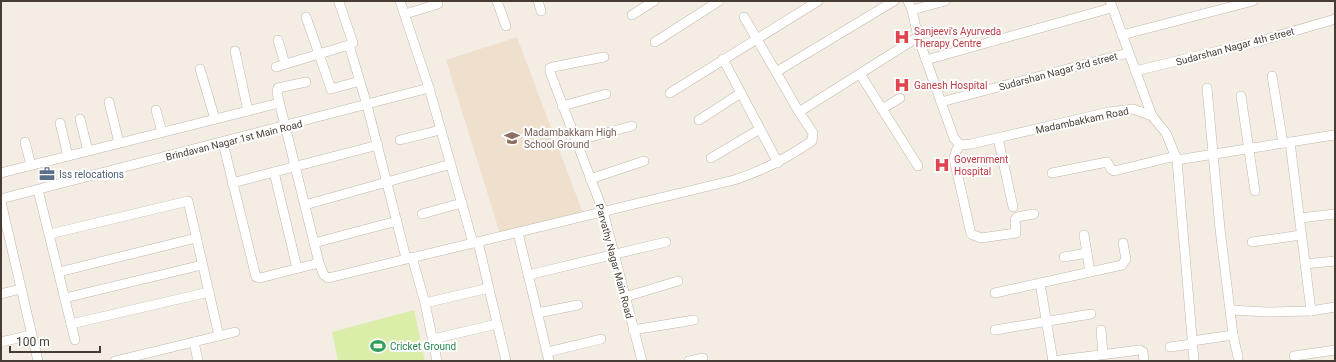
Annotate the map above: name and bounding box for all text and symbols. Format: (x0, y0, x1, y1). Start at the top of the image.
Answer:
street label: Sudarshan Nagar 4th street (1175, 25, 1295, 68)
place label: Sanjeevi's Ayurveda Therapy Centre (914, 26, 1001, 49)
hospital icon: Sanjeevi's Ayurveda Therapy Centre (893, 28, 911, 46)
street label: Sudarshan Nagar 3rd street (998, 50, 1119, 93)
hospital icon: Ganesh Hospital (893, 76, 911, 94)
place label: Ganesh Hospital (914, 80, 987, 91)
street label: Madambakkam Road (1035, 105, 1130, 136)
street label: Brindavan Nagar 1st Main Road (165, 118, 304, 163)
place label: Madambakkam High School Ground (524, 127, 617, 150)
school or university icon: Madambakkam High School Ground (503, 129, 521, 147)
place label: Government Hospital (954, 154, 1008, 177)
hospital icon: Government Hospital (933, 156, 951, 174)
office icon: Iss relocations (38, 165, 56, 183)
place label: Iss relocations (59, 169, 124, 180)
street label: Parvathy Nagar Main Road (594, 203, 635, 320)
scale bar (10, 328, 100, 354)
text: 100 m (16, 335, 50, 349)
sports icon: Cricket Ground (369, 337, 387, 355)
place label: Cricket Ground (390, 341, 456, 352)

